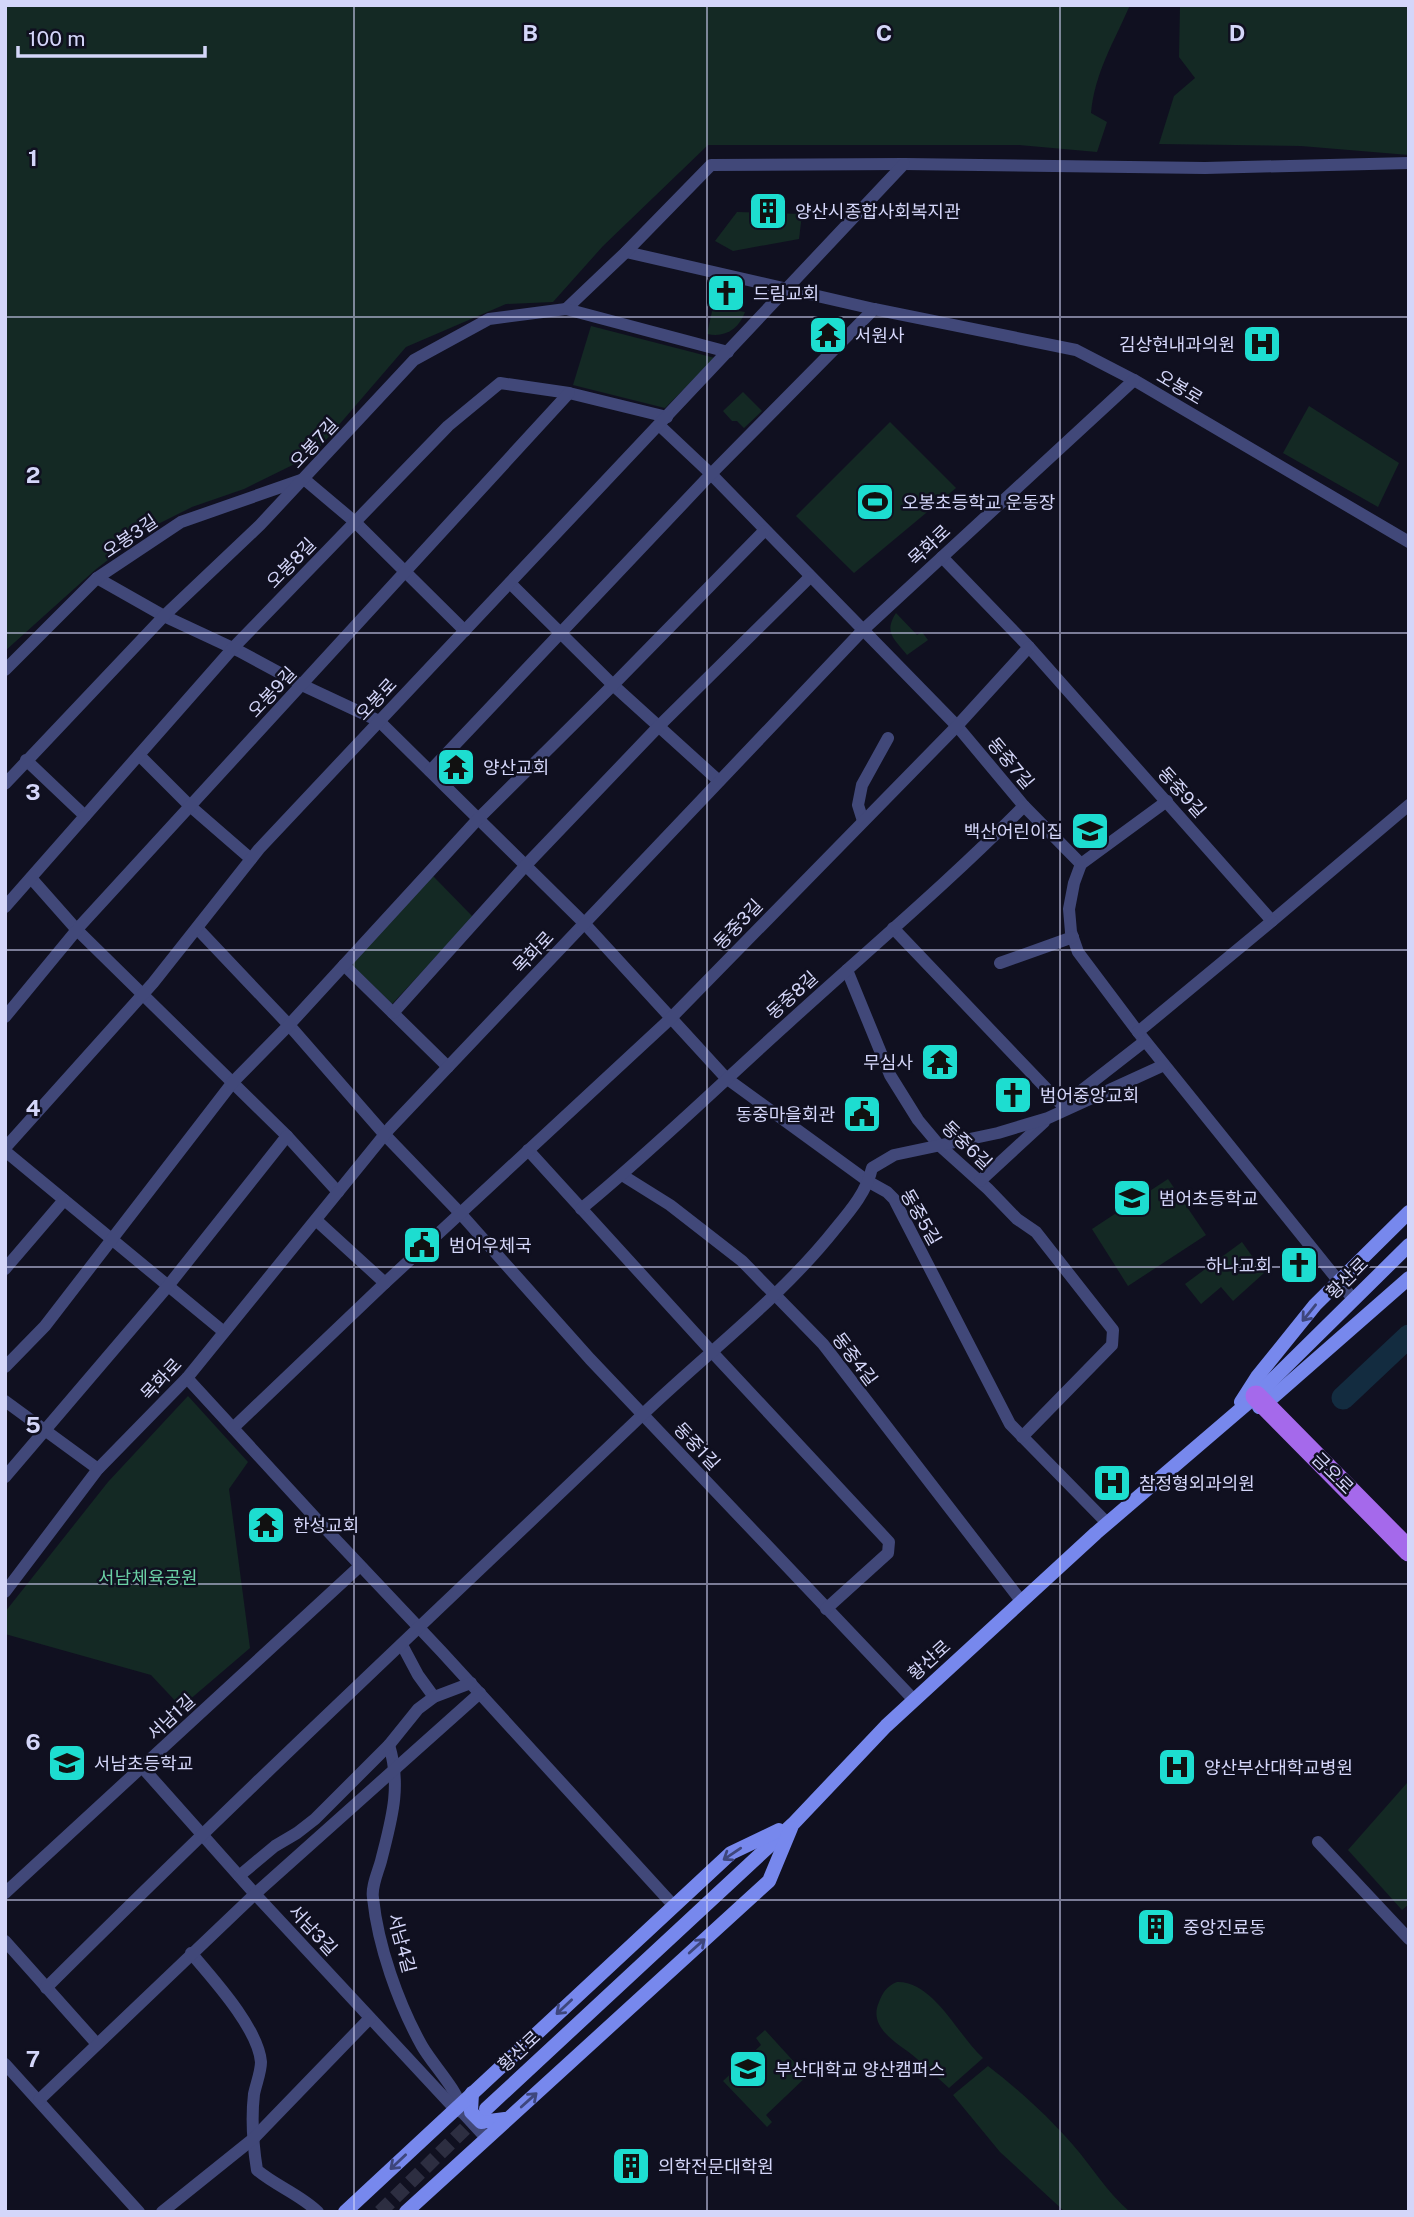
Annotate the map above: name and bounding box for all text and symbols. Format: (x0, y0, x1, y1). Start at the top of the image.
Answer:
scale bar (18, 14, 205, 58)
text: B (522, 19, 538, 46)
text: C (876, 19, 892, 46)
text: D (1229, 19, 1245, 46)
text: 100 m (28, 26, 85, 51)
text: 1 (28, 144, 38, 171)
building icon: 양산시종합사회복지관 (747, 190, 789, 232)
place label: 양산시종합사회복지관 (795, 201, 961, 222)
church icon: 드림교회 (705, 272, 747, 314)
place label: 드림교회 (753, 283, 819, 304)
temple icon: 서원사 (807, 314, 849, 356)
hospital icon: 김상현내과의원 (1241, 323, 1283, 365)
place label: 서원사 (855, 325, 905, 346)
place label: 김상현내과의원 (1119, 334, 1235, 355)
street label: 오봉로 (1153, 365, 1207, 409)
street label: 오봉7길 (286, 414, 342, 472)
text: 2 (26, 461, 40, 488)
sports icon: 오봉초등학교 운동장 (854, 481, 896, 523)
place label: 오봉초등학교 운동장 (902, 492, 1055, 513)
street label: 오봉3길 (99, 510, 161, 562)
street label: 목화로 (904, 520, 954, 570)
street label: 오봉8길 (262, 534, 320, 592)
street label: 오봉9길 (244, 663, 300, 721)
street label: 오봉로 (351, 674, 401, 724)
street label: 동중7길 (984, 733, 1038, 793)
temple icon: 양산교회 (435, 746, 477, 788)
place label: 양산교회 (483, 757, 549, 778)
street label: 동중9길 (1154, 762, 1210, 822)
text: 3 (25, 778, 41, 805)
school or university icon: 백산어린이집 (1069, 810, 1111, 852)
place label: 백산어린이집 (964, 821, 1063, 842)
street label: 동중3길 (709, 895, 767, 953)
street label: 목화로 (508, 927, 558, 977)
street label: 동중8길 (762, 967, 822, 1023)
temple icon: 무심사 (919, 1041, 961, 1083)
place label: 무심사 (863, 1052, 913, 1073)
church icon: 범어중앙교회 (992, 1074, 1034, 1116)
place label: 범어중앙교회 (1040, 1085, 1139, 1106)
public building icon: 동중마을회관 (841, 1093, 883, 1135)
text: 4 (25, 1094, 41, 1121)
place label: 동중마을회관 (736, 1104, 835, 1125)
street label: 동중6길 (938, 1116, 996, 1174)
school or university icon: 범어초등학교 (1111, 1177, 1153, 1219)
street label: 동중5길 (897, 1185, 945, 1249)
place label: 범어초등학교 (1159, 1188, 1258, 1209)
public building icon: 범어우체국 (401, 1224, 443, 1266)
place label: 범어우체국 (449, 1235, 532, 1256)
church icon: 하나교회 (1278, 1244, 1320, 1286)
street label: 황산로 (1322, 1253, 1372, 1303)
place label: 하나교회 (1206, 1255, 1272, 1276)
one-way arrow (1301, 1303, 1317, 1321)
street label: 동중4길 (828, 1328, 882, 1390)
street label: 목화로 (136, 1354, 186, 1404)
text: 5 (25, 1411, 41, 1438)
street label: 동중1길 (670, 1418, 724, 1474)
street label: 금오로 (1308, 1448, 1358, 1498)
hospital icon: 참정형외과의원 (1091, 1462, 1133, 1504)
place label: 참정형외과의원 (1139, 1473, 1255, 1494)
temple icon: 한성교회 (245, 1504, 287, 1546)
place label: 한성교회 (293, 1515, 359, 1536)
park label: 서남체육공원 (98, 1567, 198, 1588)
street label: 황산로 (904, 1636, 954, 1684)
street label: 서남1길 (143, 1690, 199, 1744)
text: 6 (25, 1728, 41, 1755)
school or university icon: 서남초등학교 (46, 1742, 88, 1784)
hospital icon: 양산부산대학교병원 (1156, 1746, 1198, 1788)
place label: 서남초등학교 (94, 1753, 193, 1774)
place label: 양산부산대학교병원 (1204, 1757, 1353, 1778)
one-way arrow (723, 1847, 742, 1862)
street label: 서남3길 (285, 1901, 341, 1959)
building icon: 중앙진료동 (1135, 1906, 1177, 1948)
street label: 서남4길 (384, 1911, 420, 1975)
place label: 중앙진료동 (1183, 1917, 1266, 1938)
one-way arrow (688, 1938, 706, 1954)
one-way arrow (556, 1999, 573, 2016)
street label: 황산로 (494, 2026, 544, 2076)
text: 7 (26, 2045, 40, 2072)
school or university icon: 부산대학교 양산캠퍼스 (727, 2048, 769, 2090)
place label: 부산대학교 양산캠퍼스 (775, 2059, 945, 2080)
one-way arrow (520, 2091, 537, 2108)
building icon: 의학전문대학원 (610, 2145, 652, 2187)
one-way arrow (390, 2154, 407, 2171)
place label: 의학전문대학원 (658, 2156, 774, 2177)

